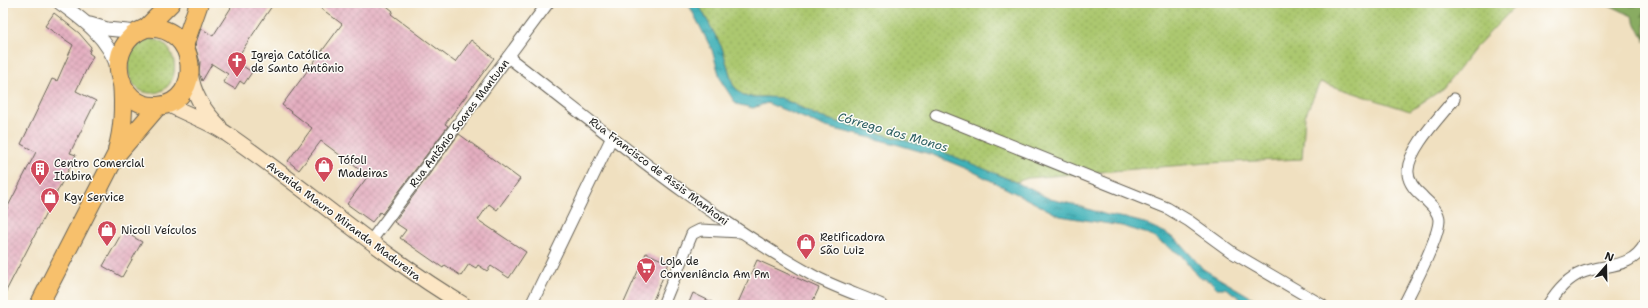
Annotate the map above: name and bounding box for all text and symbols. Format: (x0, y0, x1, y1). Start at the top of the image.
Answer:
place label: Igreja Católica de Santo Antônio (251, 48, 344, 76)
church icon: Igreja Católica de Santo Antônio (226, 50, 248, 78)
street label: Rua Antônio Soares Mantuan (406, 56, 513, 191)
water label: Córrego dos Monos (836, 109, 950, 155)
street label: Rua Francisco de Assis Manhoni (586, 114, 732, 229)
place label: Tófoli Madeiras (338, 153, 388, 181)
shop icon: Tófoli Madeiras (313, 155, 335, 183)
place label: Centro Comercial Itabira (54, 156, 145, 184)
building icon: Centro Comercial Itabira (29, 158, 51, 186)
street label: Avenida Mauro Miranda Madureira (263, 158, 424, 285)
shop icon: Kgv Service (39, 186, 61, 214)
place label: Kgv Service (64, 190, 124, 205)
shop icon: Nicoli Veículos (96, 219, 118, 247)
place label: Nicoli Veículos (121, 223, 197, 238)
place label: Retificadora São Luiz (820, 230, 885, 258)
shop icon: Retificadora São Luiz (795, 232, 817, 260)
north arrow (1586, 246, 1626, 286)
text: N (1603, 249, 1616, 266)
place label: Loja de Conveniência Am Pm (660, 254, 770, 282)
supermarket icon: Loja de Conveniência Am Pm (635, 256, 657, 284)

